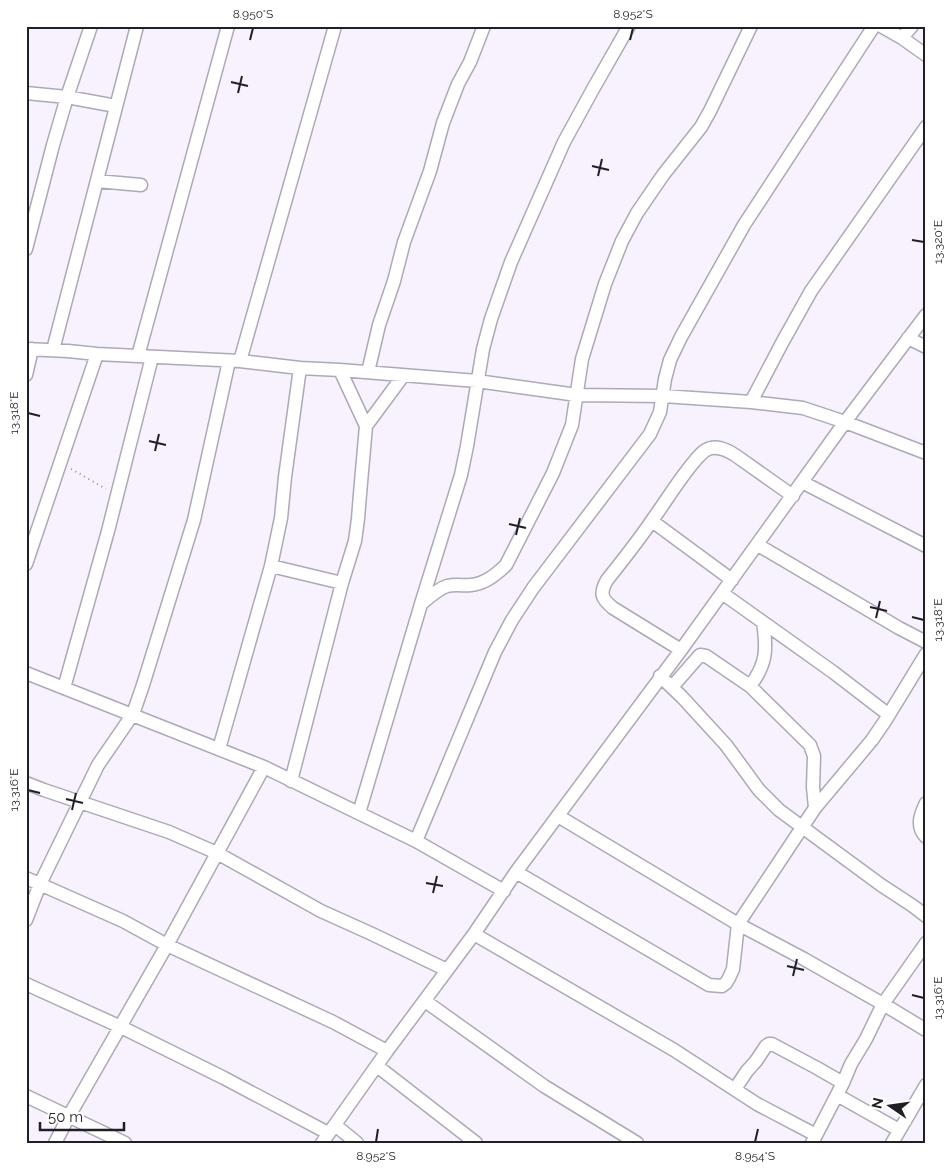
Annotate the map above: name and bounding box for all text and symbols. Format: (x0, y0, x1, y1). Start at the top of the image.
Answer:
text: 8.950°S (233, 7, 273, 21)
text: 8.952°S (613, 7, 653, 21)
text: 13.320°E (931, 220, 945, 264)
text: 13.318°E (7, 392, 21, 434)
text: 13.318°E (931, 599, 945, 641)
text: 13.316°E (7, 768, 21, 812)
text: 13.316°E (931, 976, 945, 1020)
north arrow (864, 1082, 914, 1132)
text: N (868, 1096, 886, 1110)
scale bar (40, 1099, 124, 1131)
text: 50 m (48, 1108, 83, 1126)
text: 8.952°S (356, 1149, 396, 1163)
text: 8.954°S (735, 1149, 775, 1163)

